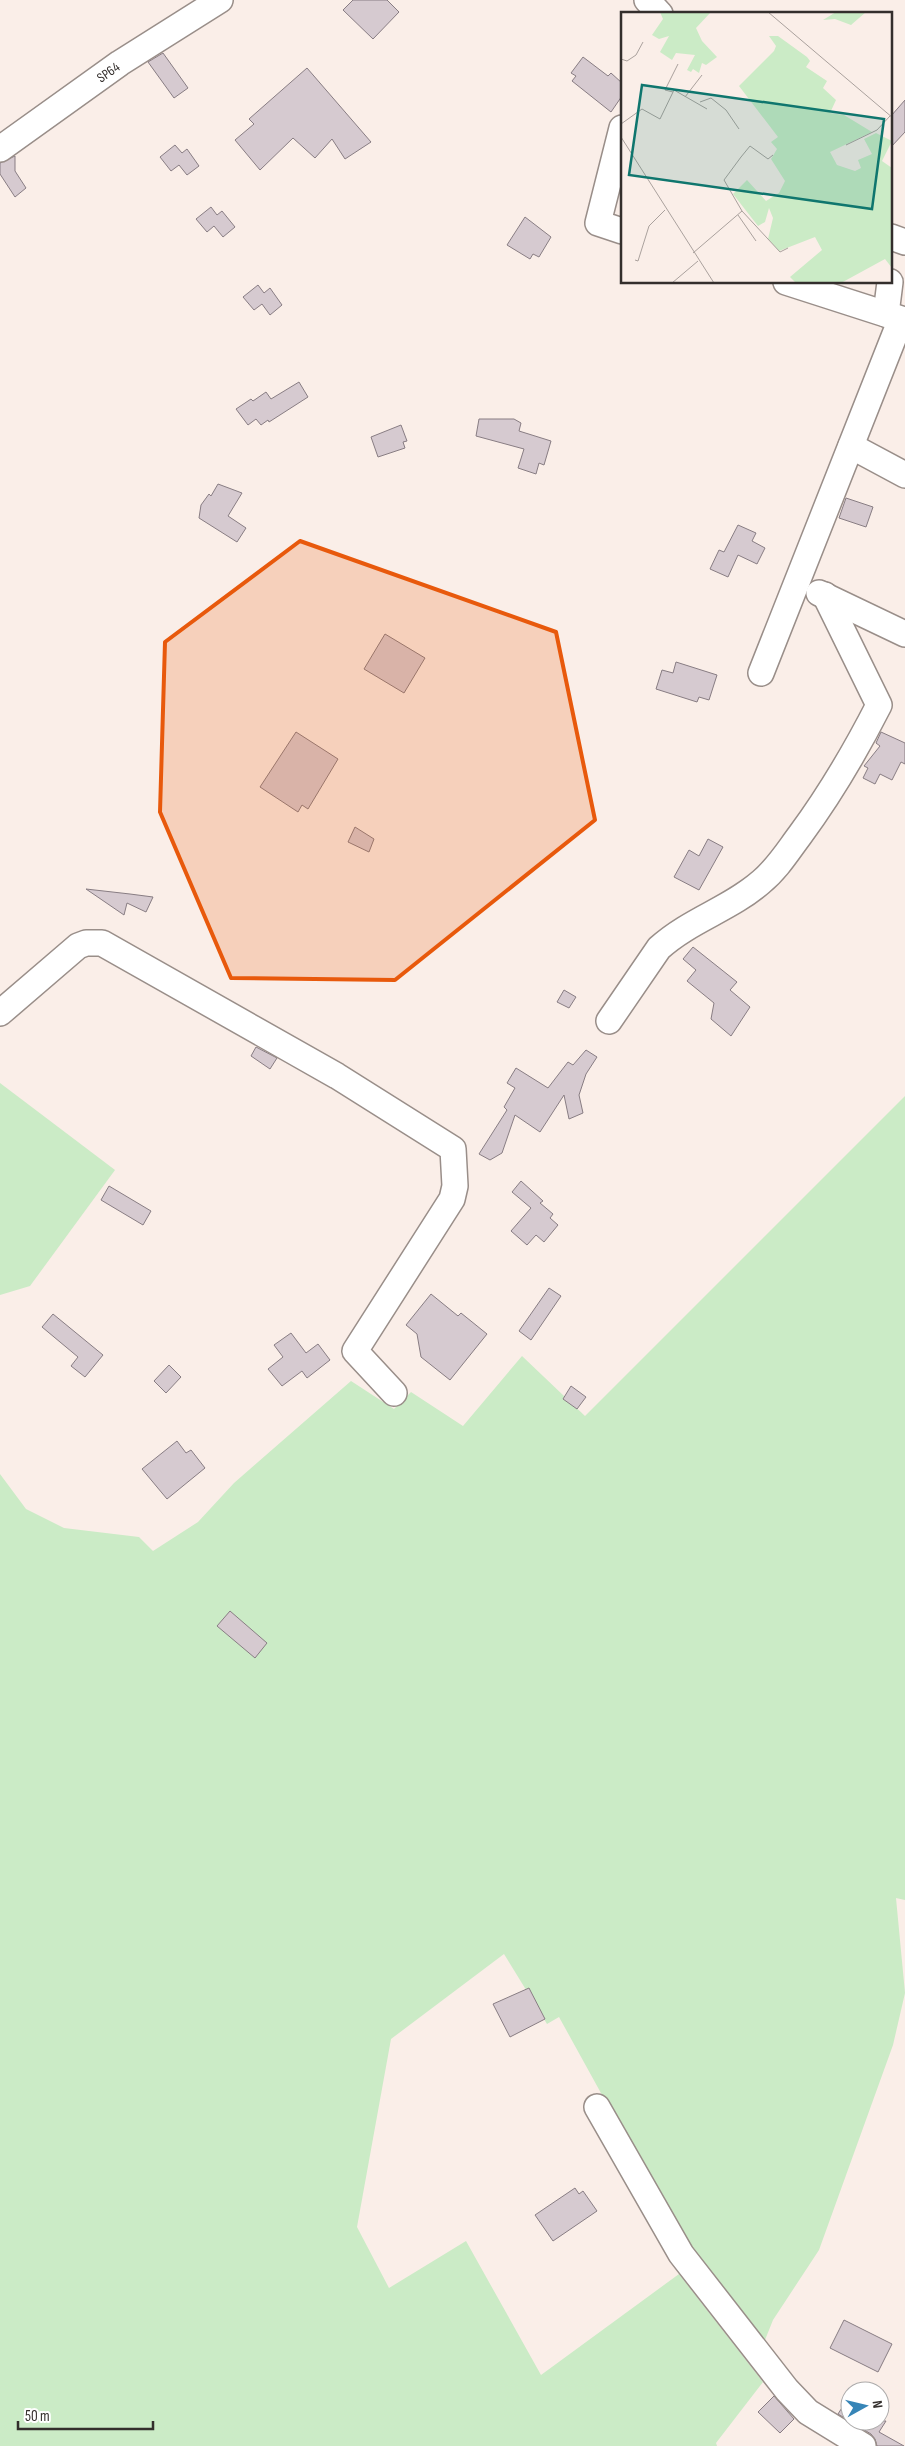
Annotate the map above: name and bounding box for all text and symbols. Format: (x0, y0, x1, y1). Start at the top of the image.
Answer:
inset map (621, 12, 892, 284)
street label: SP64 (94, 58, 123, 86)
north arrow (840, 2381, 890, 2431)
scale bar (18, 2398, 152, 2430)
text: N (868, 2399, 886, 2409)
text: 50 m (25, 2407, 50, 2426)

